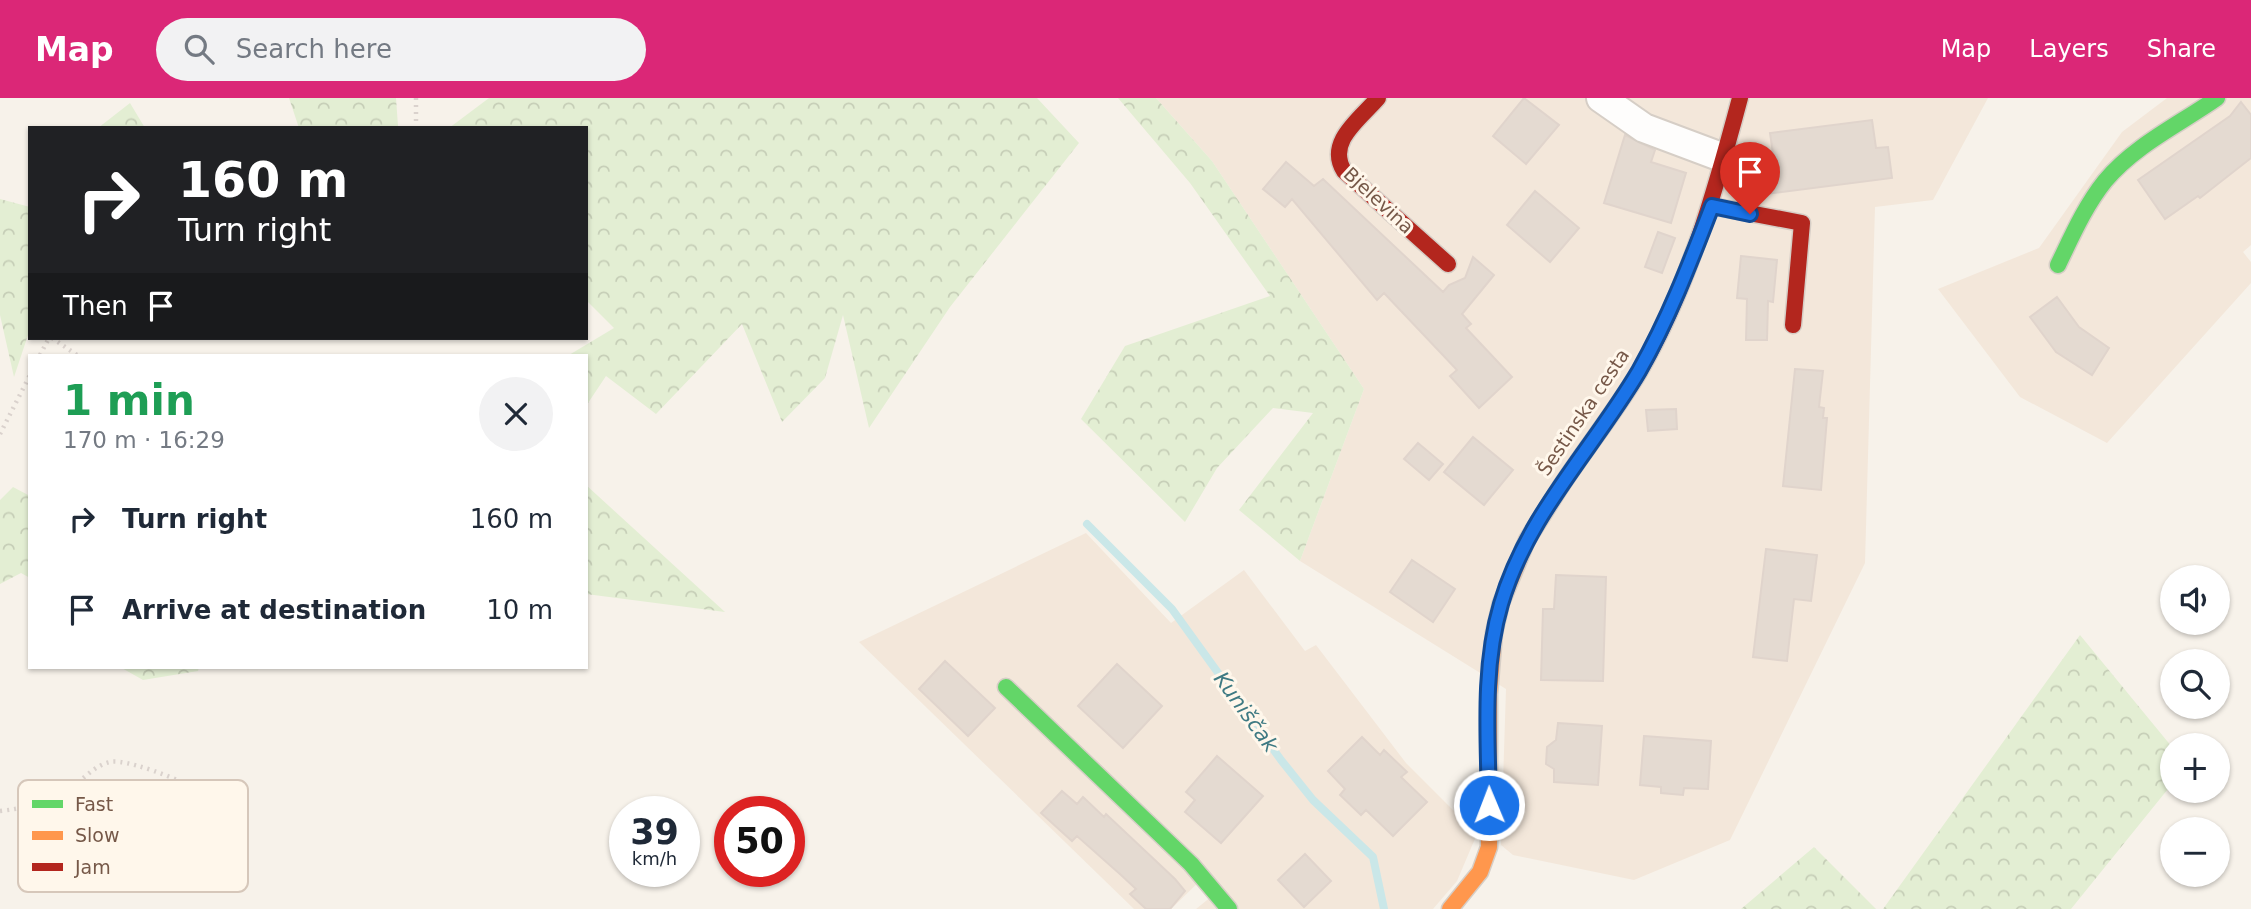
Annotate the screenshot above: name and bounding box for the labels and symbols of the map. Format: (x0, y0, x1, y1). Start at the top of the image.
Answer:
pin (1720, 142, 1780, 214)
street label: Bjelevina (1340, 162, 1418, 238)
street label: Šestinska cesta (1532, 344, 1633, 479)
water label: Kuniščak (1209, 667, 1284, 757)
position arrow (1452, 768, 1526, 842)
legend (18, 780, 248, 892)
text: Fast (75, 793, 113, 815)
speed limit sign: 50 (714, 796, 805, 887)
text: Slow (75, 824, 120, 846)
text: Jam (74, 856, 111, 878)

